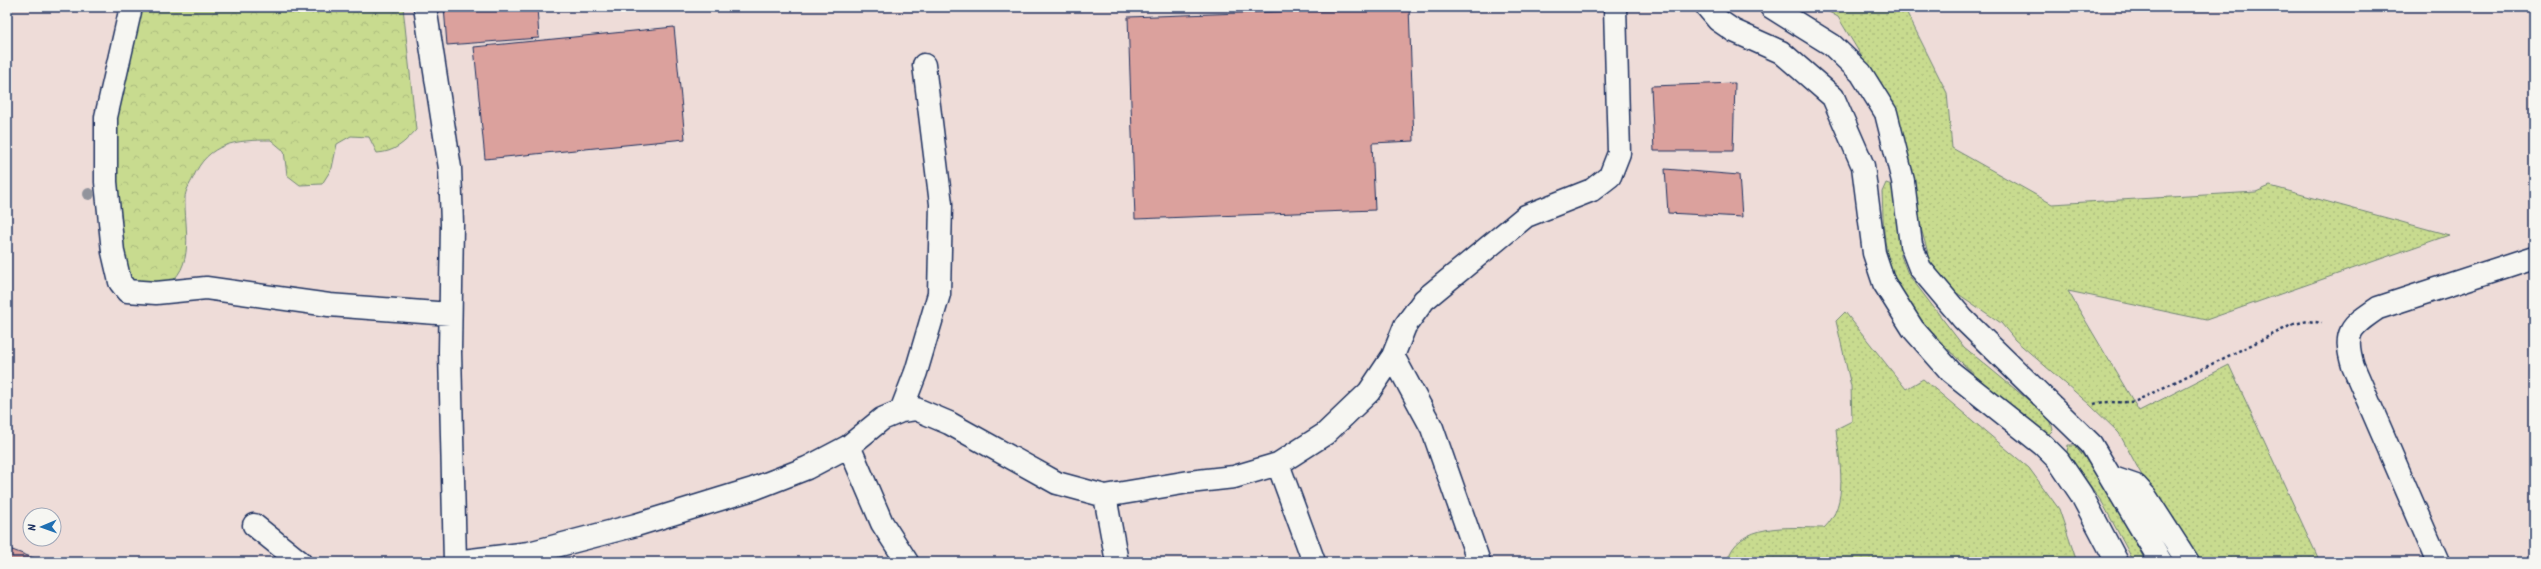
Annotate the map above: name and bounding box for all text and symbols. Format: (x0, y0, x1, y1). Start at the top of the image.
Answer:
north arrow (22, 507, 62, 547)
text: N (24, 523, 42, 531)

